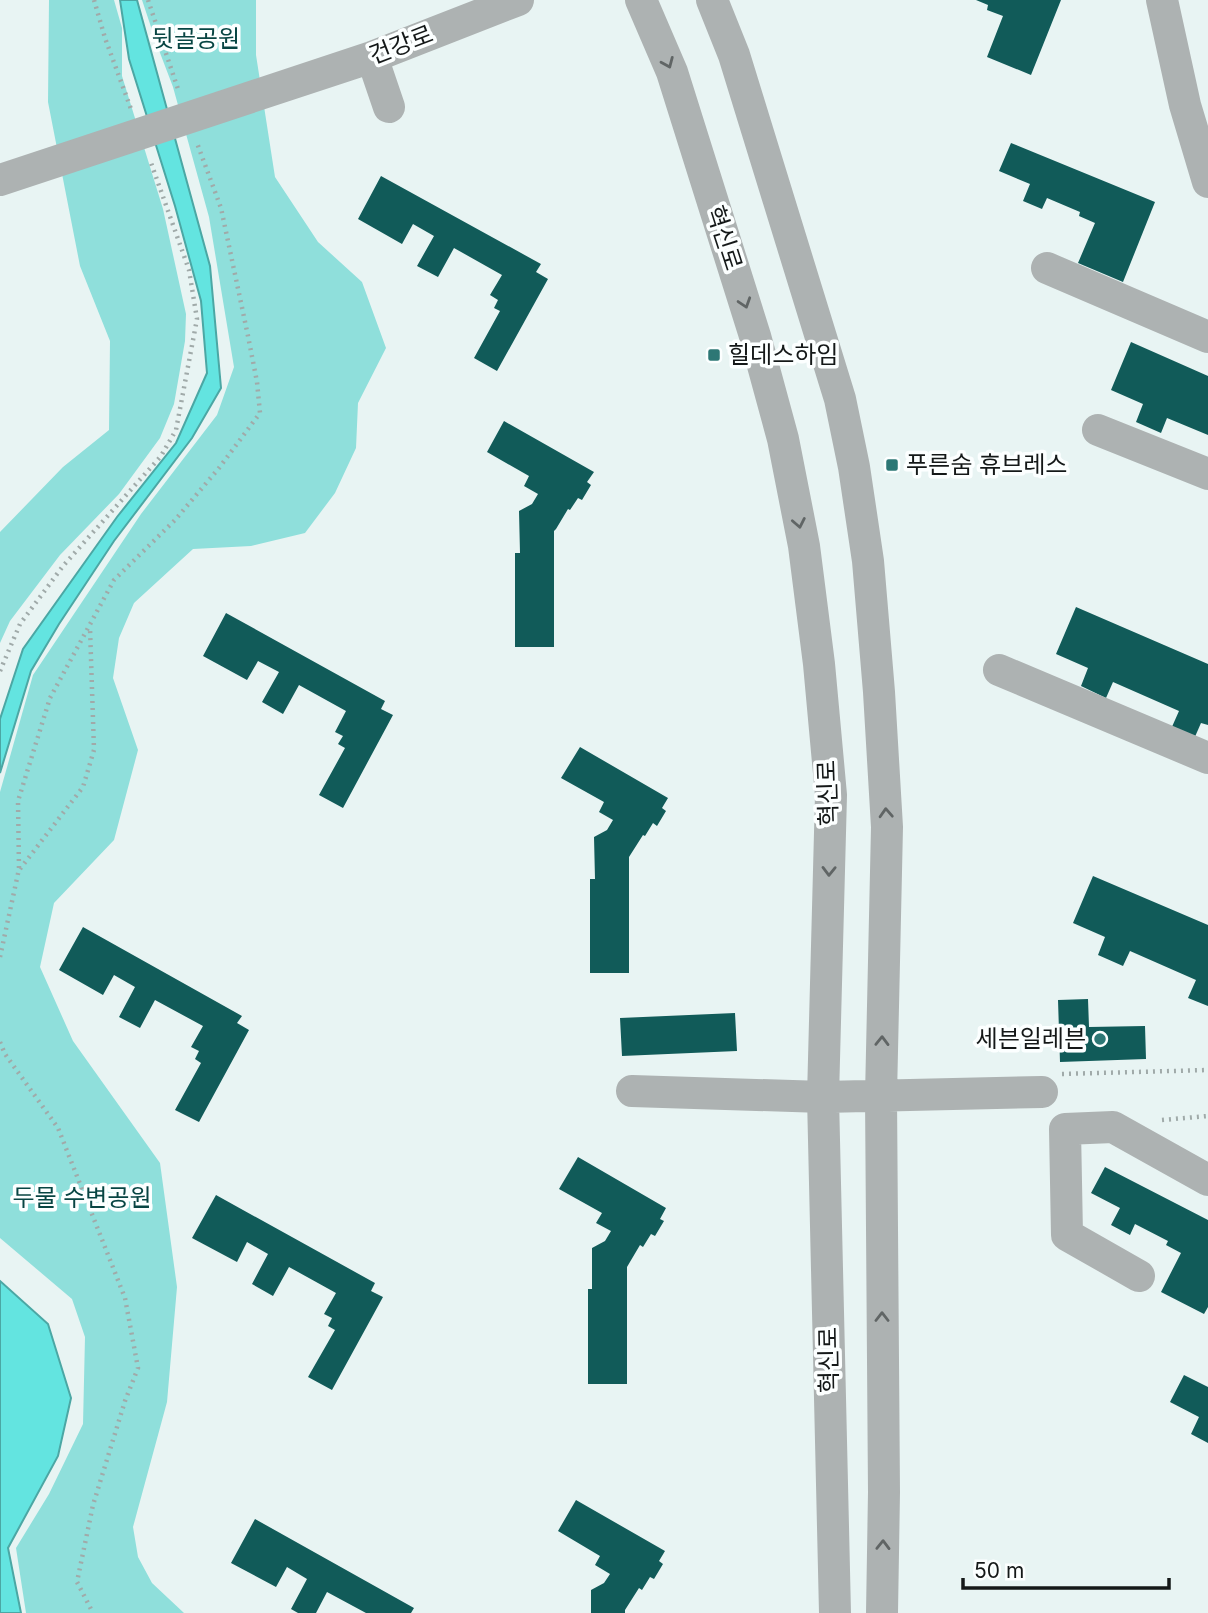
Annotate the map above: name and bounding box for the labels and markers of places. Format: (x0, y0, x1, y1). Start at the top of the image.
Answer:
place label: 힐데스하임 (728, 340, 838, 369)
marker: 힐데스하임 (706, 347, 722, 363)
place label: 푸른숨 휴브레스 (906, 450, 1067, 479)
marker: 푸른숨 휴브레스 (884, 457, 900, 473)
place label: 세븐일레븐 (976, 1024, 1086, 1053)
marker: 세븐일레븐 (1092, 1031, 1108, 1047)

